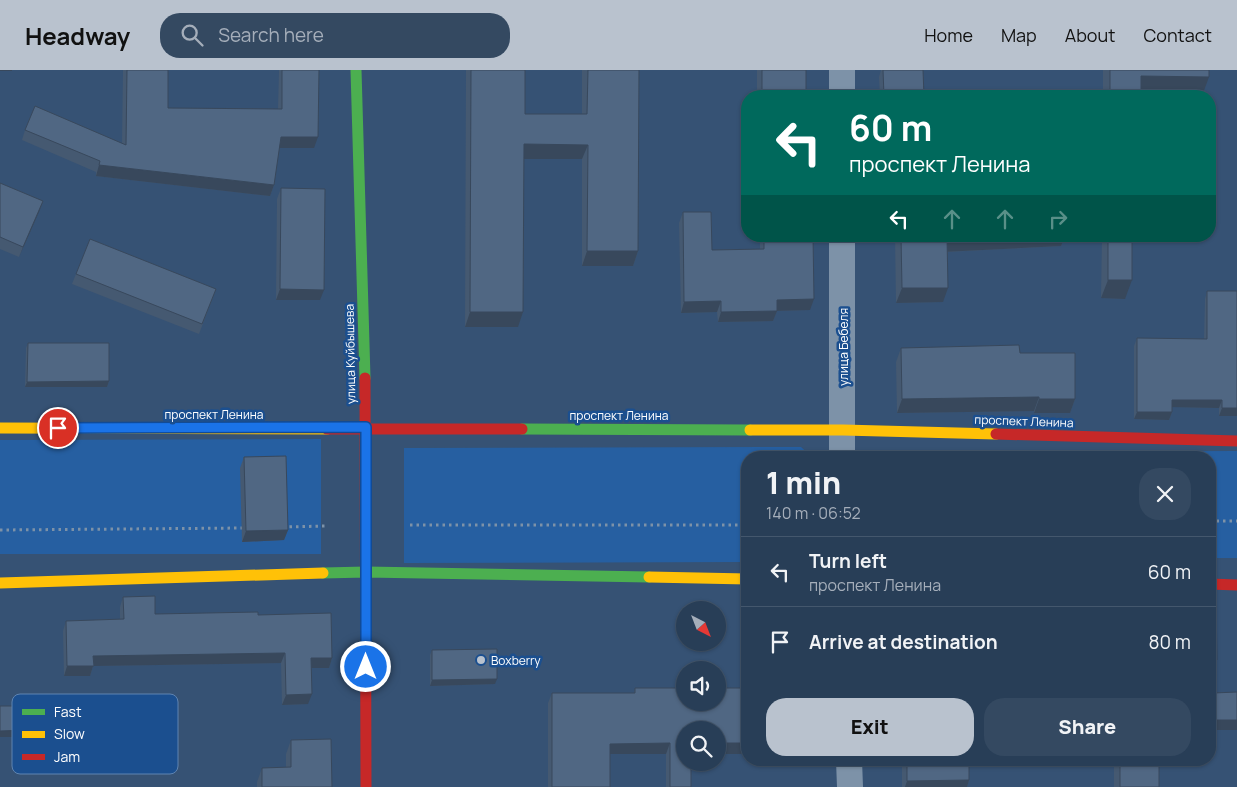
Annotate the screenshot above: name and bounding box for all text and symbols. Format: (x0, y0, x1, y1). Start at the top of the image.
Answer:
search box (160, 13, 510, 58)
text: Headway (25, 19, 130, 52)
icon: search (178, 21, 206, 49)
text: Search here (218, 22, 324, 48)
text: Home (924, 23, 973, 47)
text: Map (1001, 23, 1037, 47)
text: About (1065, 23, 1115, 47)
text: Contact (1143, 23, 1212, 47)
text: 60 m (849, 104, 932, 152)
icon: left (766, 110, 831, 175)
text: проспект Ленина (849, 149, 1031, 179)
icon: left (885, 205, 913, 233)
icon: ahead (938, 205, 966, 233)
icon: ahead (991, 205, 1019, 233)
icon: right (1044, 205, 1072, 233)
street label: улица Куйбышева (341, 304, 359, 404)
street label: улица Бебеля (835, 308, 852, 386)
street label: проспект Ленина (164, 406, 264, 423)
pin (37, 407, 79, 449)
street label: проспект Ленина (569, 407, 669, 424)
street label: проспект Ленина (974, 411, 1074, 431)
icon: arrive (44, 414, 72, 442)
text: 1 min (766, 462, 841, 503)
button: close (1139, 468, 1191, 520)
text: 140 m · 06:52 (766, 502, 861, 524)
text: Turn left (809, 548, 887, 574)
icon: left (766, 558, 794, 586)
text: 60 m (1148, 559, 1191, 585)
text: проспект Ленина (809, 574, 941, 596)
north arrow (676, 601, 726, 651)
map controls (676, 601, 726, 771)
icon: arrive (766, 628, 794, 656)
text: Arrive at destination (809, 629, 998, 655)
text: 80 m (1148, 629, 1191, 655)
position arrow (339, 640, 391, 692)
place label: Boxberry (491, 652, 541, 669)
marker: Boxberry (475, 654, 487, 666)
button: sound (676, 661, 726, 711)
legend (12, 694, 178, 774)
button: Exit (766, 698, 974, 756)
button: Share (984, 698, 1191, 756)
text: Fast (54, 702, 82, 721)
button: search (676, 721, 726, 771)
text: Slow (54, 724, 85, 743)
text: Jam (54, 747, 80, 766)

